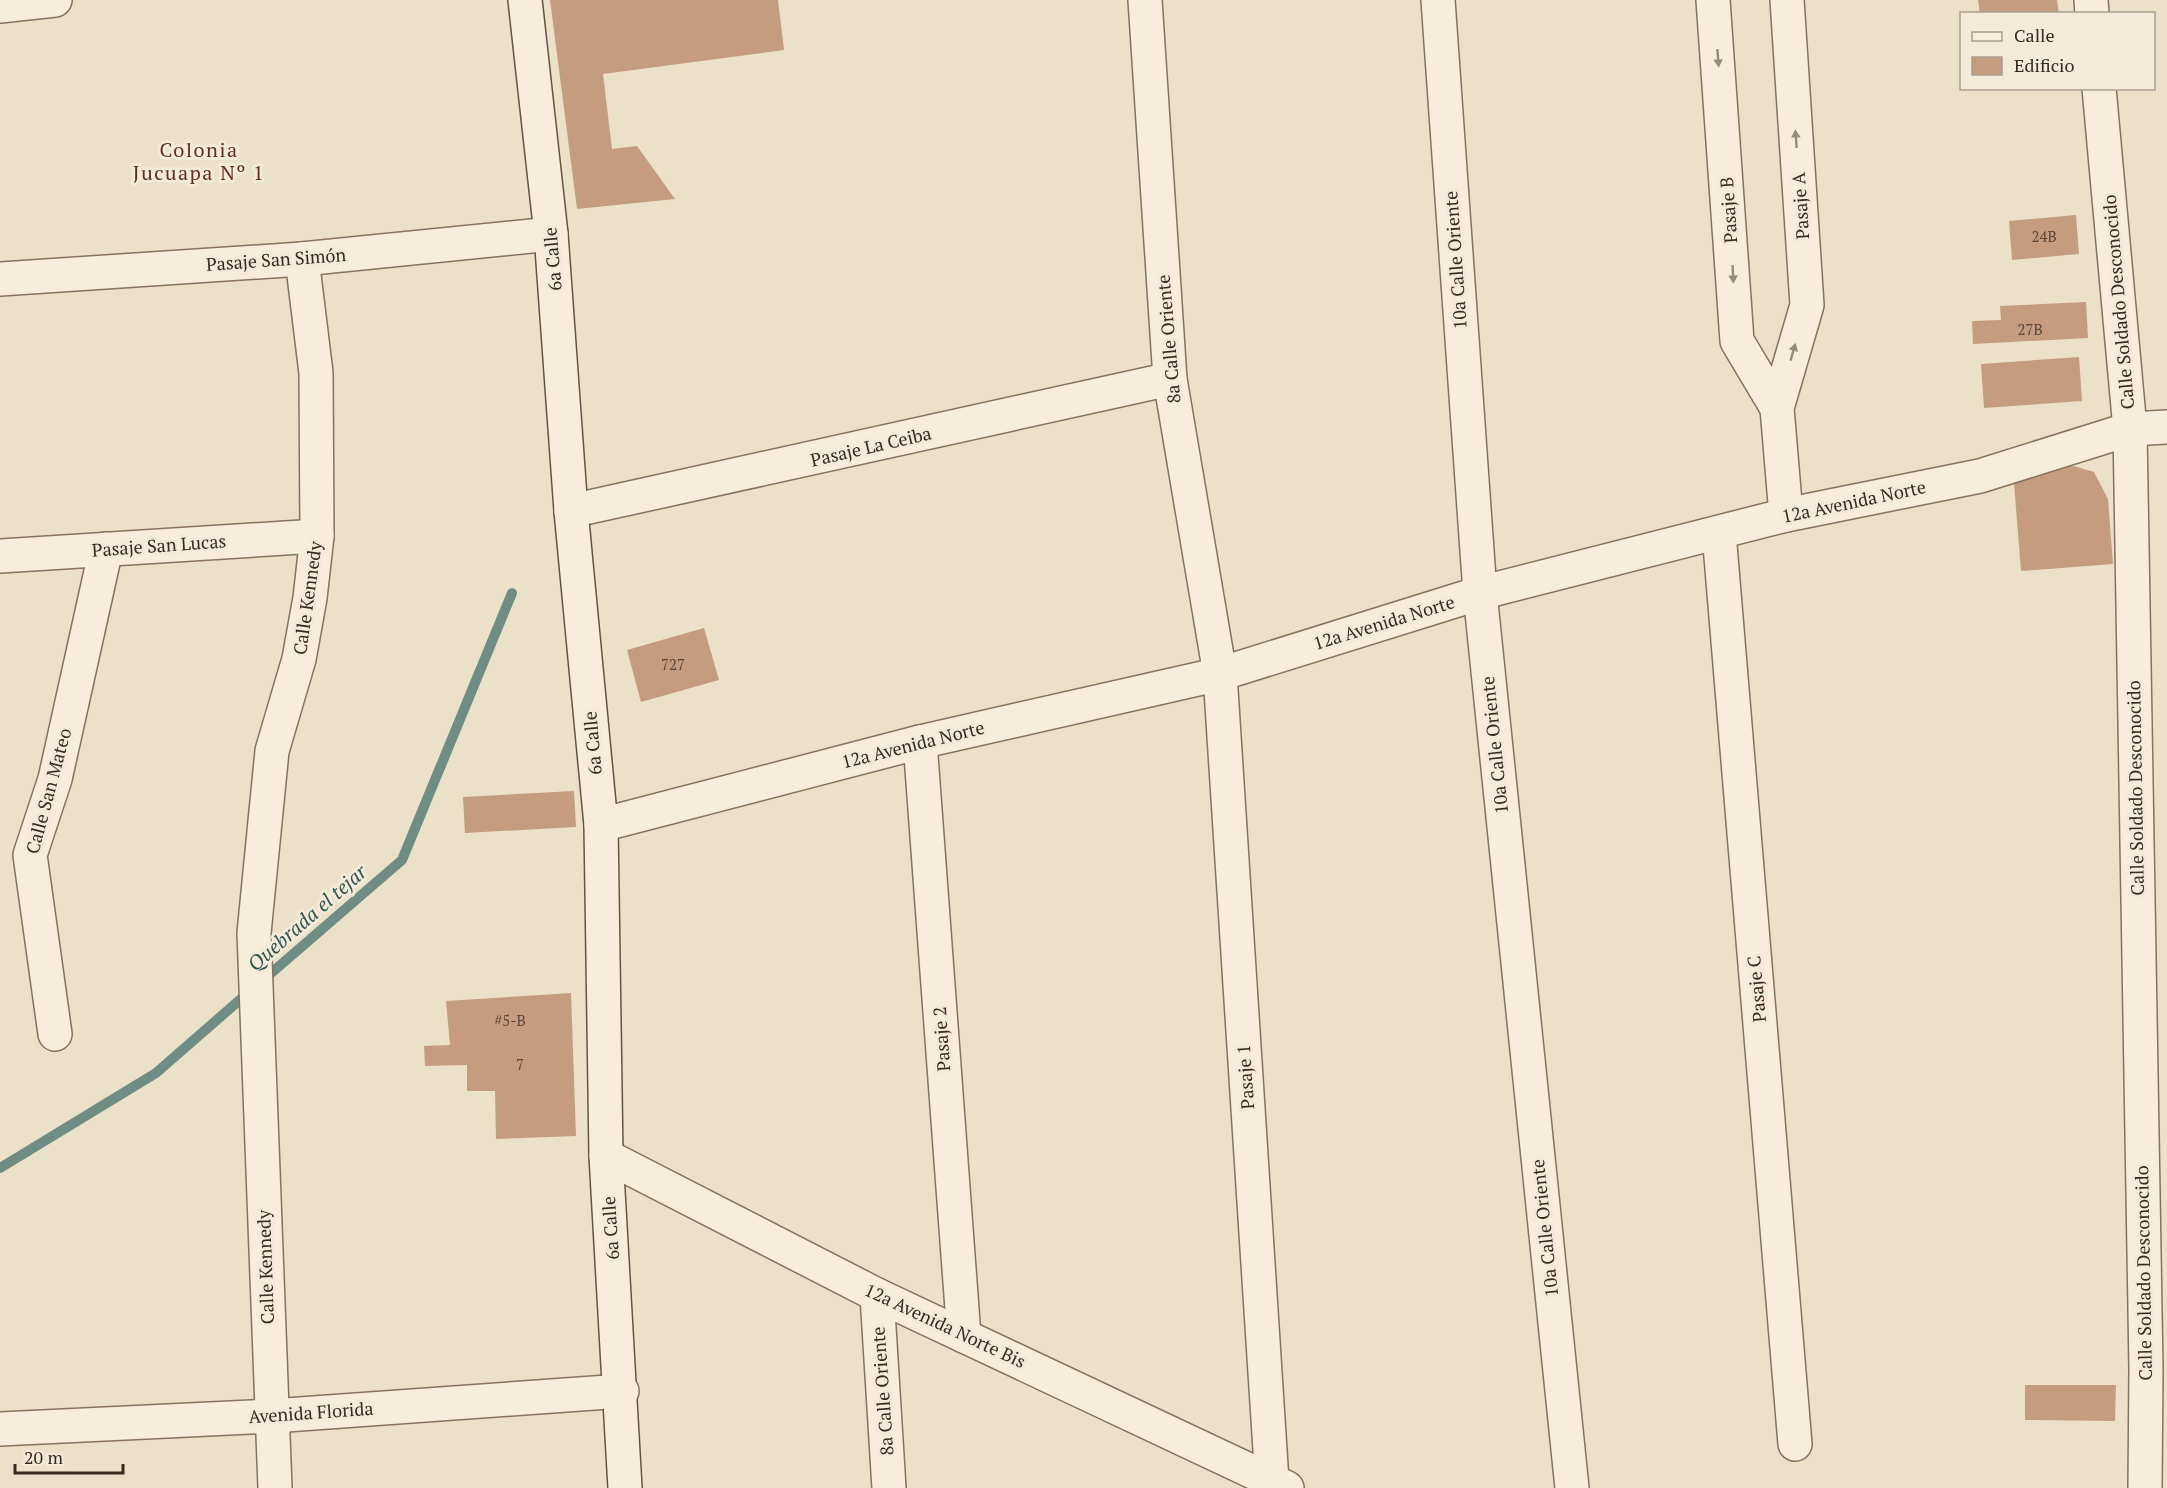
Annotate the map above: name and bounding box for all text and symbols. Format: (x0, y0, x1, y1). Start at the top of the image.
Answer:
legend (1960, 12, 2155, 90)
text: Calle (2014, 23, 2055, 47)
one-way arrow (1713, 49, 1722, 68)
text: Edificio (2014, 53, 2074, 77)
one-way arrow (1791, 129, 1801, 148)
district label: Colonia Jucuapa Nº 1 (133, 136, 265, 186)
street label: Pasaje A (1786, 171, 1814, 240)
street label: Pasaje B (1714, 176, 1742, 244)
street label: 10a Calle Oriente (1438, 190, 1472, 330)
street label: Calle Soldado Desconocido (2097, 194, 2139, 410)
street label: 6a Calle (537, 226, 567, 292)
house number: 24B (2031, 226, 2057, 246)
street label: Pasaje San Simón (205, 242, 347, 276)
one-way arrow (1728, 264, 1738, 283)
street label: 8a Calle Oriente (1150, 274, 1186, 404)
house number: 27B (2017, 319, 2043, 339)
one-way arrow (1789, 343, 1798, 361)
street label: Pasaje La Ceiba (808, 420, 933, 472)
street label: 12a Avenida Norte (1780, 474, 1928, 528)
street label: Pasaje San Lucas (91, 528, 227, 562)
street label: Calle Kennedy (287, 539, 327, 656)
street label: 12a Avenida Norte (1310, 589, 1457, 655)
house number: 727 (661, 654, 685, 674)
street label: 10a Calle Oriente (1475, 675, 1513, 815)
street label: Calle Soldado Desconocido (2121, 680, 2149, 896)
street label: 6a Calle (577, 710, 607, 776)
street label: 12a Avenida Norte (839, 715, 987, 773)
street label: Calle San Mateo (20, 725, 76, 856)
water label: Quebrada el tejar (241, 857, 373, 977)
street label: Pasaje C (1741, 955, 1771, 1023)
street label: Pasaje 2 (927, 1006, 955, 1072)
house number: #5-B (494, 1010, 526, 1030)
street label: Pasaje 1 (1231, 1044, 1259, 1110)
house number: 7 (516, 1054, 524, 1074)
street label: 10a Calle Oriente (1525, 1158, 1563, 1298)
street label: Calle Soldado Desconocido (2129, 1165, 2157, 1381)
street label: 6a Calle (596, 1195, 624, 1261)
street label: Calle Kennedy (251, 1209, 279, 1325)
street label: 12a Avenida Norte Bis (861, 1277, 1030, 1373)
street label: 8a Calle Oriente (866, 1326, 898, 1456)
street label: Avenida Florida (248, 1396, 374, 1428)
scale bar (15, 1437, 123, 1475)
text: 20 m (24, 1445, 64, 1469)

